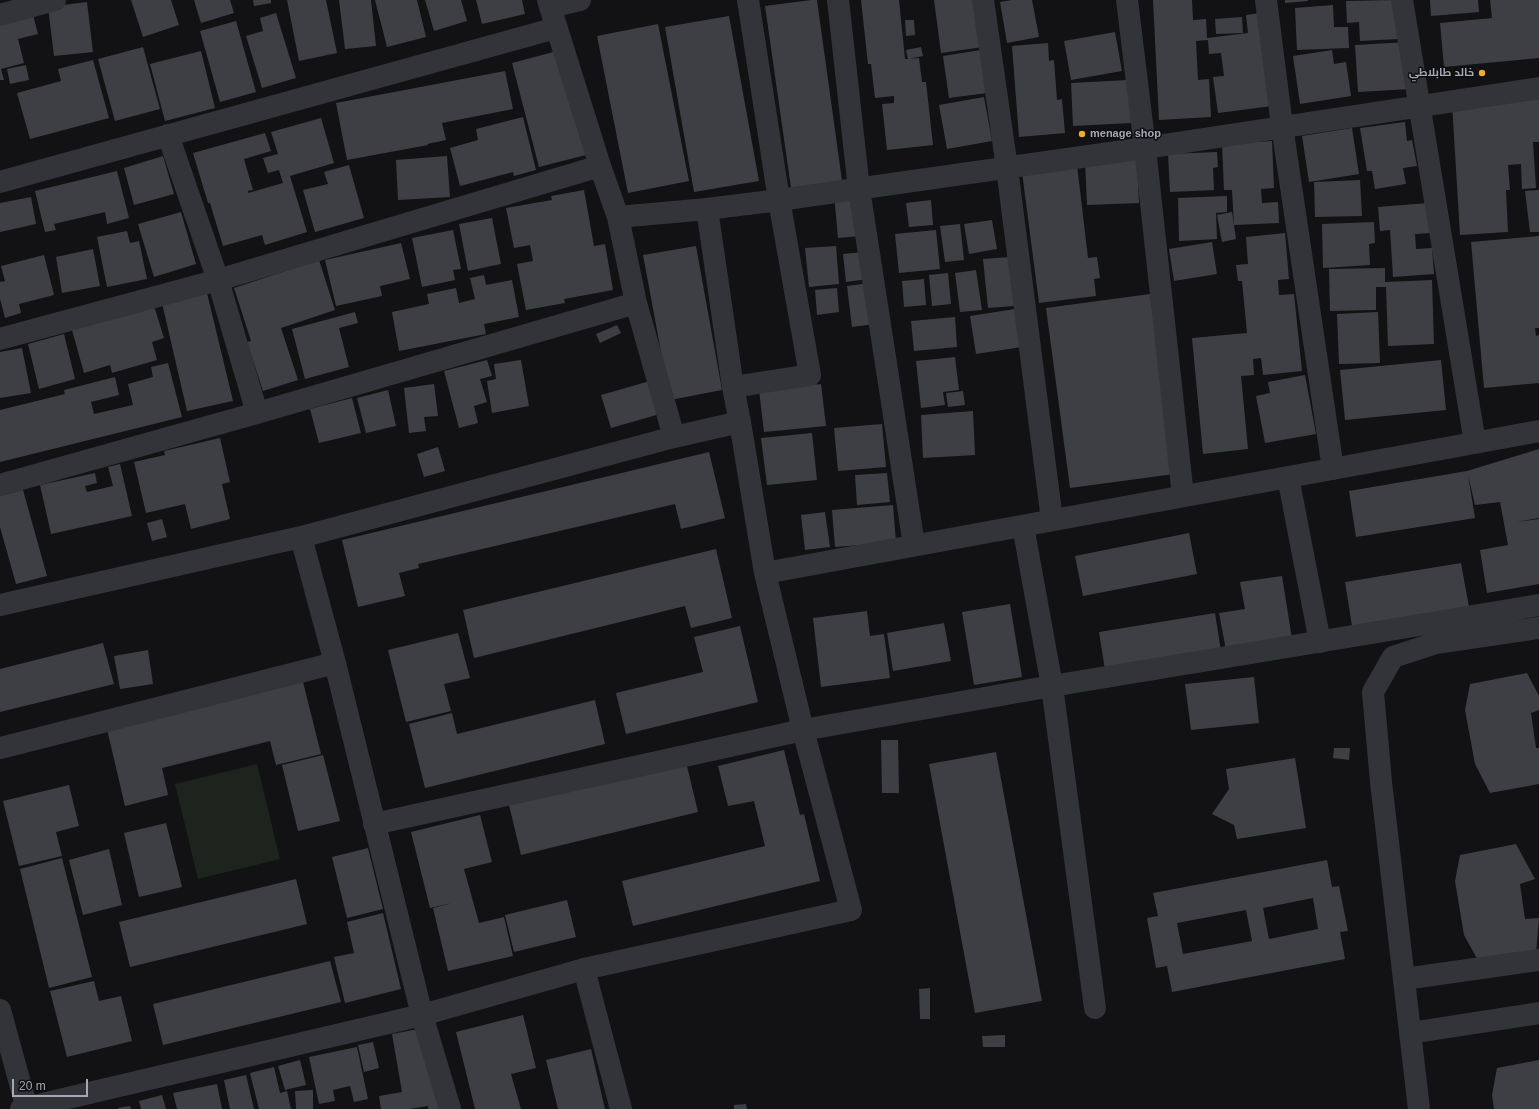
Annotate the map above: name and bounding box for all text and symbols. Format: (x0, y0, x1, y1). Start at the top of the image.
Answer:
place label: خالد طابلاطي (1409, 66, 1474, 80)
marker: خالد طابلاطي (1477, 68, 1487, 78)
place label: menage shop (1090, 127, 1161, 141)
marker: menage shop (1077, 129, 1087, 139)
scale bar (14, 1071, 90, 1097)
text: 20 m (19, 1079, 46, 1093)

